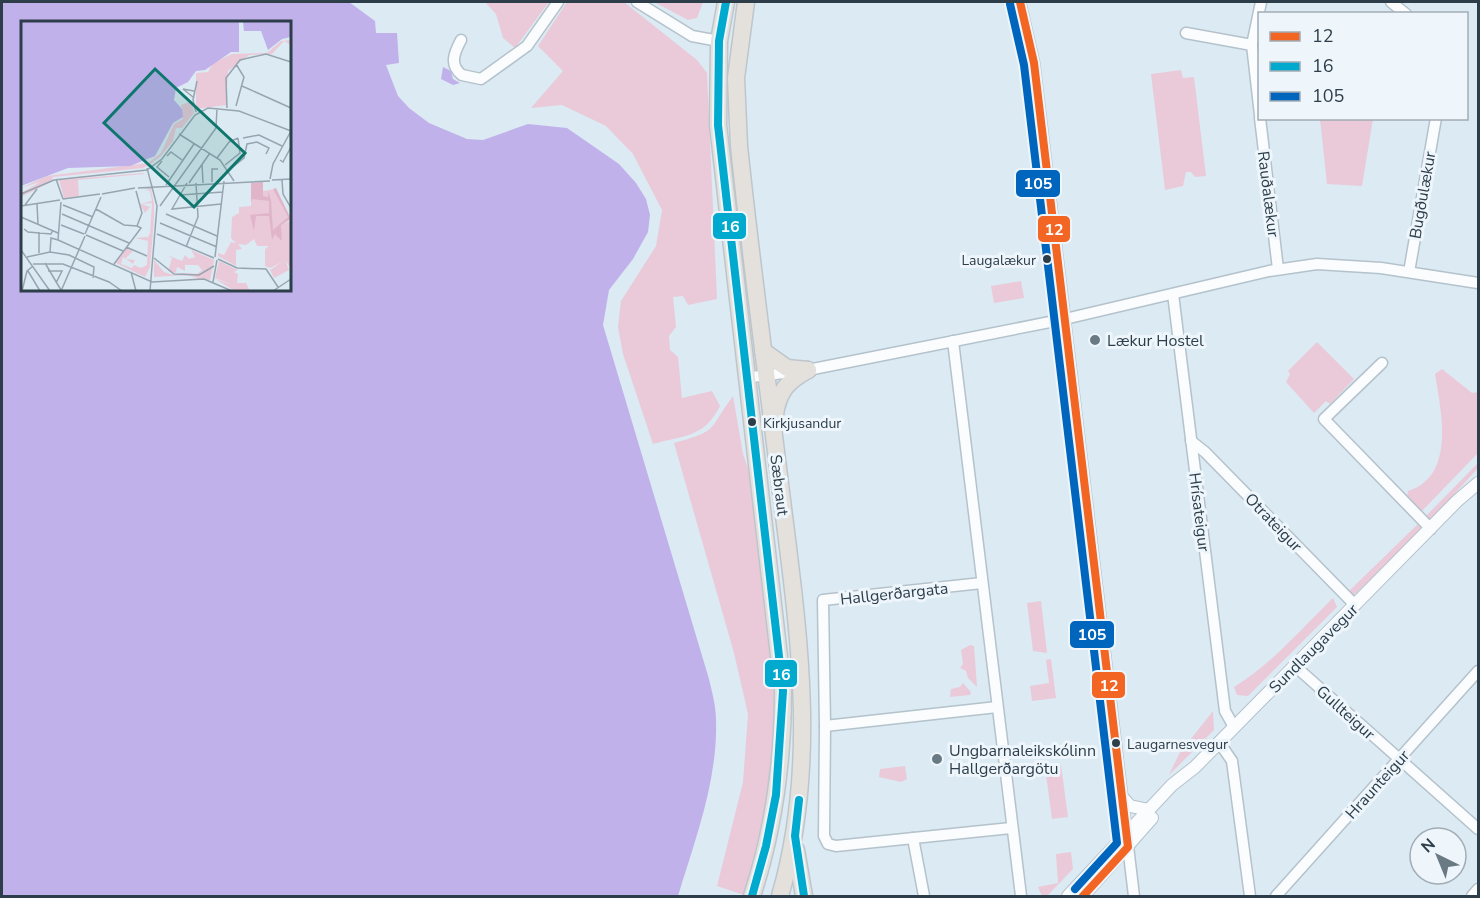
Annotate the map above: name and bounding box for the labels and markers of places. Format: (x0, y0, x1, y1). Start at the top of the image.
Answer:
place label: Laugalækur (961, 251, 1036, 270)
marker: Laugalækur (1041, 253, 1053, 265)
place label: Lækur Hostel (1107, 330, 1204, 352)
marker: Lækur Hostel (1088, 333, 1102, 347)
place label: Kirkjusandur (763, 414, 841, 433)
marker: Kirkjusandur (746, 416, 758, 428)
place label: Laugarnesvegur (1127, 735, 1228, 754)
marker: Laugarnesvegur (1110, 737, 1122, 749)
place label: Ungbarnaleikskólinn Hallgerðargötu (949, 740, 1096, 780)
marker: Ungbarnaleikskólinn Hallgerðargötu (930, 752, 944, 766)

